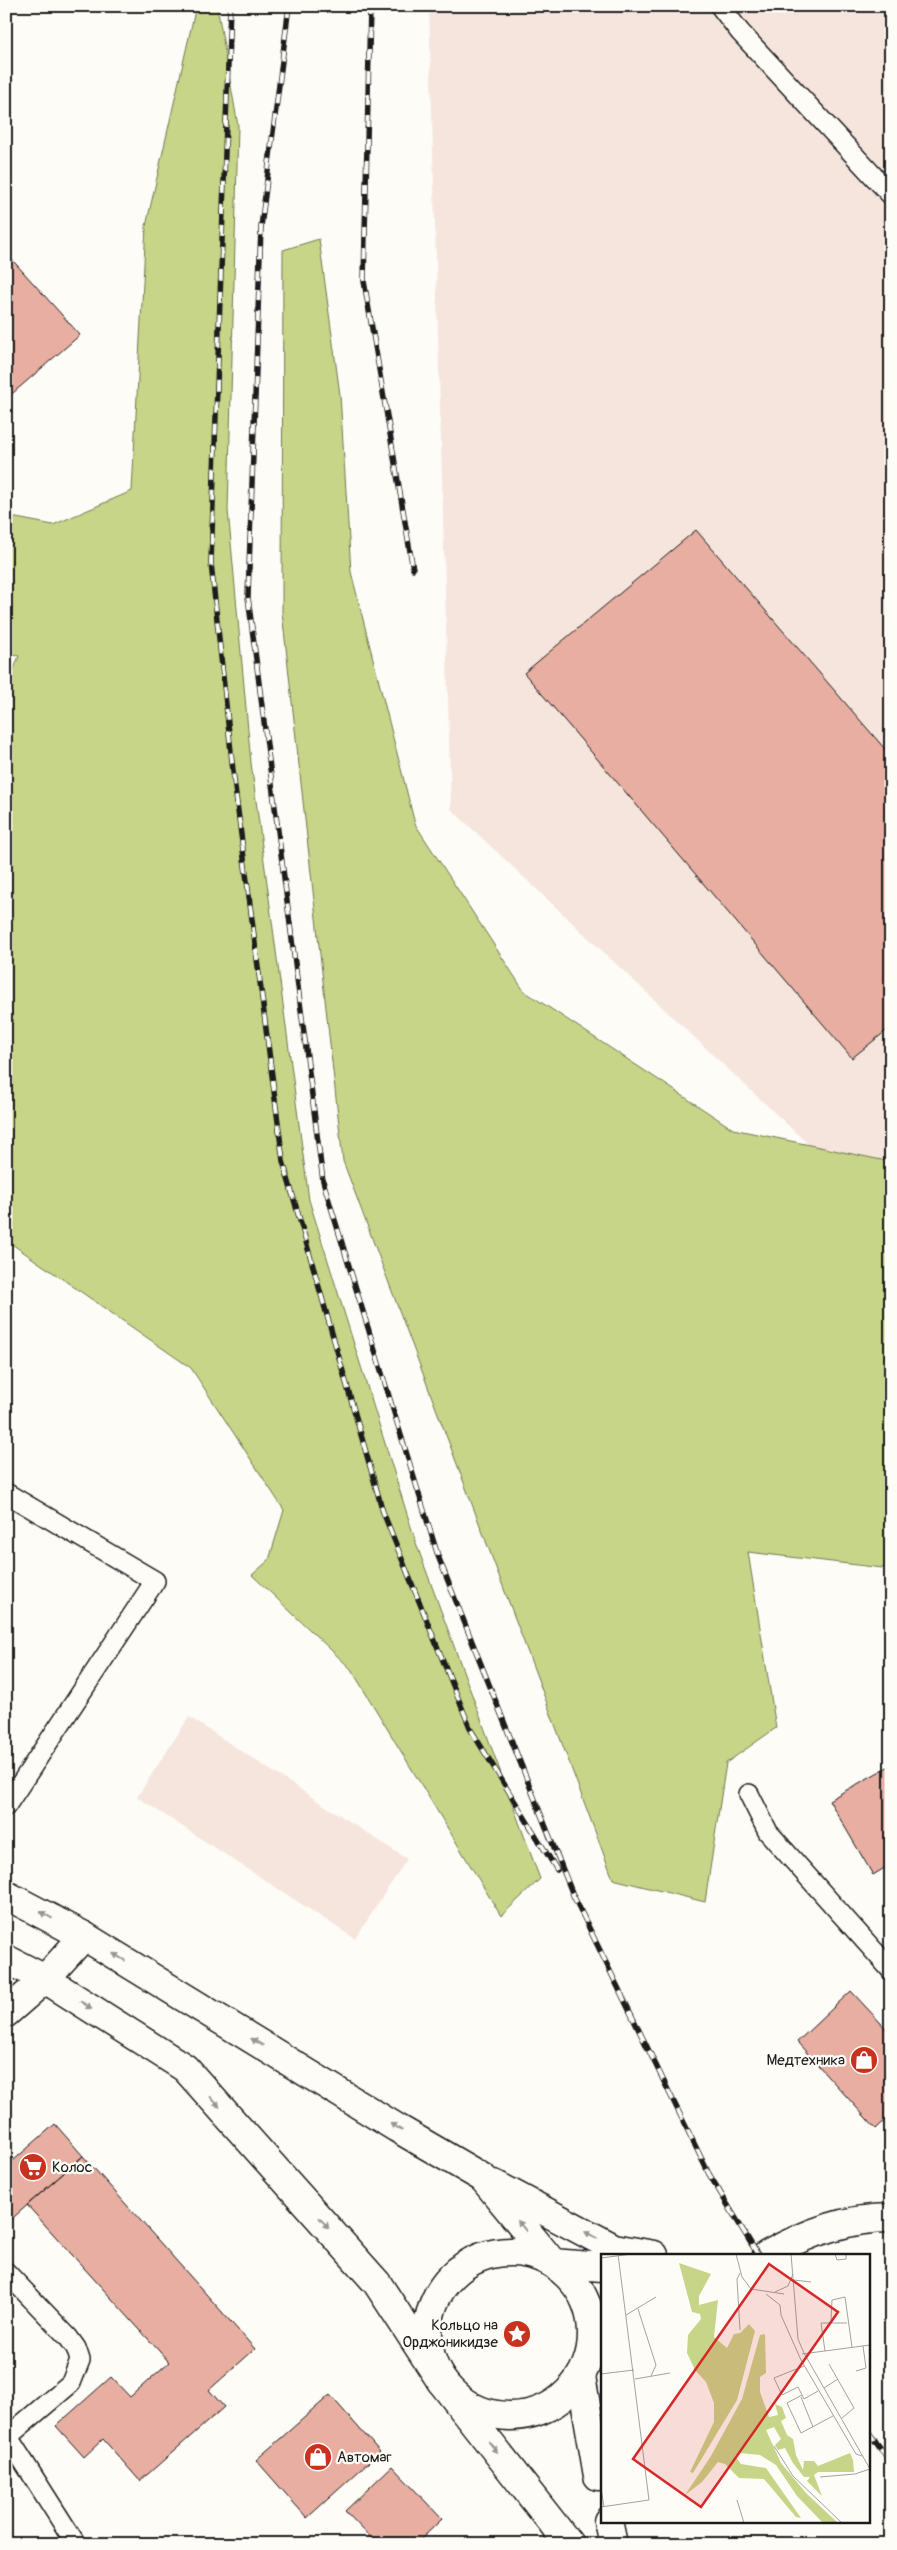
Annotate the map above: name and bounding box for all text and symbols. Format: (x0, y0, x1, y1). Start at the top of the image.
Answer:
one-way arrow (38, 1911, 53, 1919)
one-way arrow (112, 1953, 125, 1962)
one-way arrow (80, 2000, 93, 2010)
one-way arrow (251, 2038, 264, 2047)
shop icon: Медтехника (849, 2045, 879, 2075)
place label: Медтехника (767, 2051, 845, 2070)
one-way arrow (209, 2095, 221, 2107)
one-way arrow (389, 2122, 402, 2131)
supermarket icon: Колос (18, 2152, 48, 2182)
place label: Колос (52, 2158, 93, 2177)
one-way arrow (318, 2216, 329, 2229)
one-way arrow (517, 2219, 528, 2232)
one-way arrow (584, 2231, 598, 2239)
inset map (601, 2254, 870, 2522)
place label: Кольцо на Орджоникидзе (403, 2316, 499, 2352)
place icon: Кольцо на Орджоникидзе (502, 2319, 532, 2349)
one-way arrow (487, 2440, 498, 2453)
shop icon: Автомаг (303, 2442, 333, 2472)
place label: Автомаг (337, 2448, 392, 2467)

